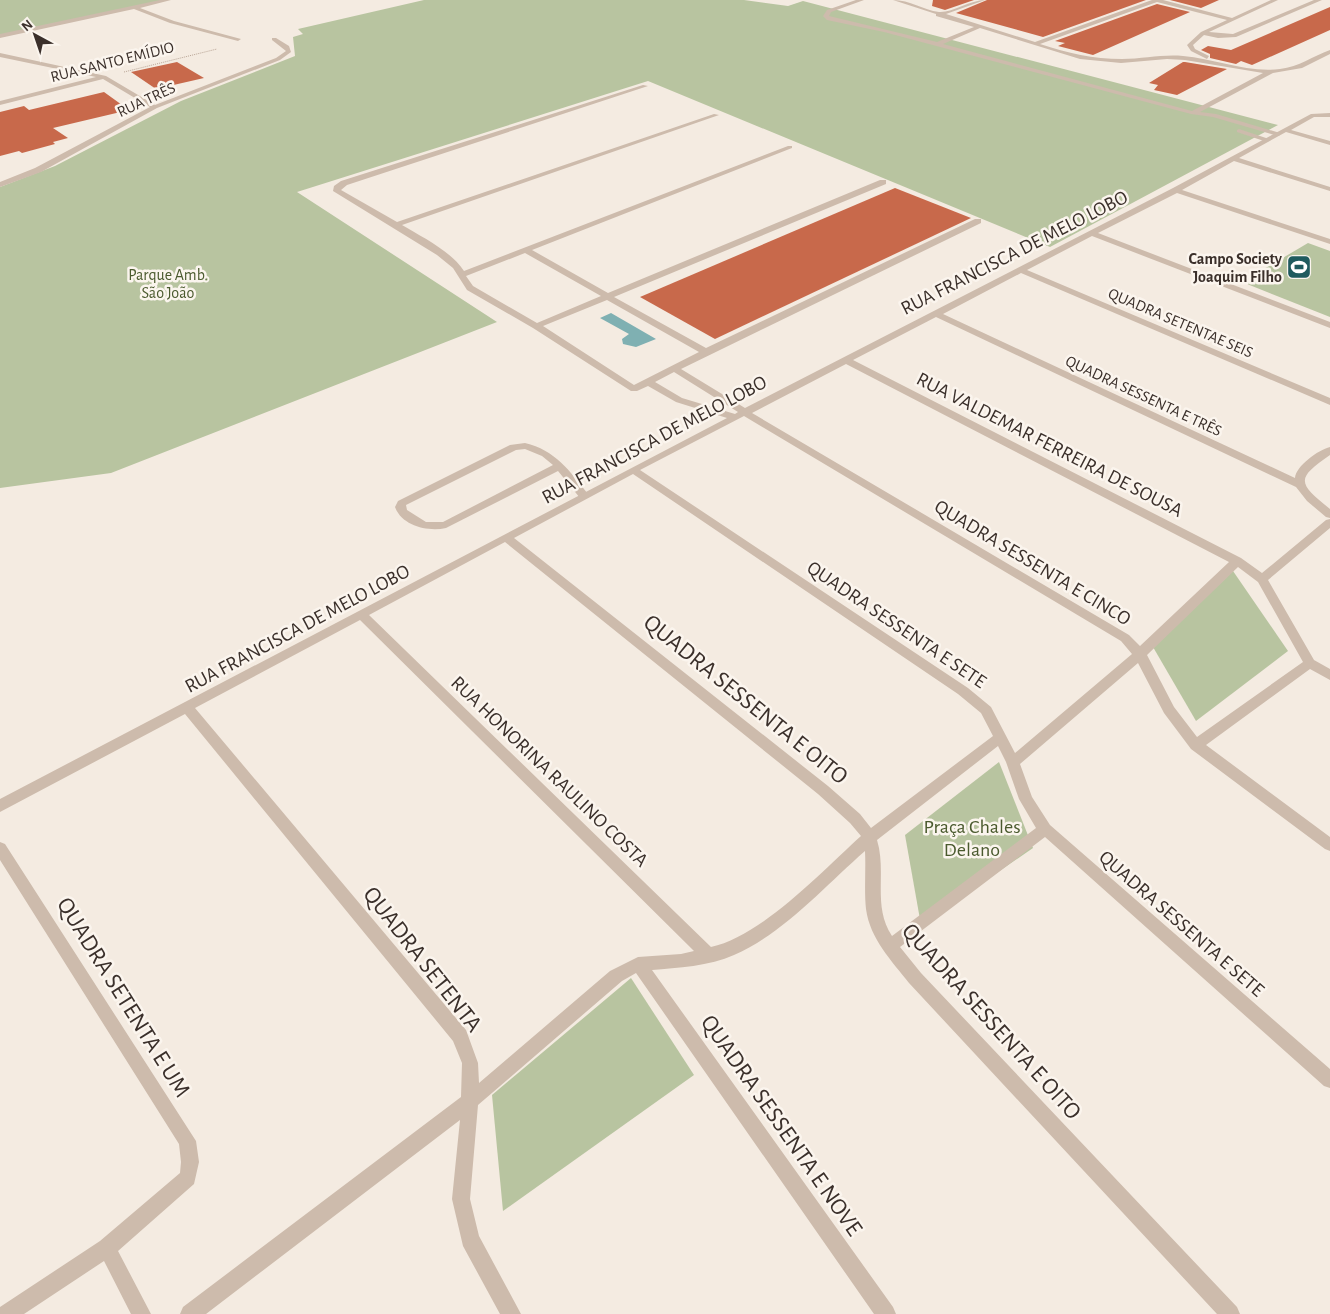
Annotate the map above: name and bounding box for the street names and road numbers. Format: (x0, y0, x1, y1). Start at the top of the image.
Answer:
street label: RUA SANTO EMÍDIO (48, 37, 176, 85)
street label: RUA TRÊS (114, 78, 178, 120)
street label: RUA FRANCISCA DE MELO LOBO (898, 187, 1131, 319)
street label: QUADRA SETENTAE SEIS (1106, 285, 1255, 362)
street label: QUADRA SESSENTA E TRÊS (1063, 351, 1225, 440)
street label: RUA VALDEMAR FERREIRA DE SOUSA (913, 369, 1186, 521)
street label: RUA FRANCISCA DE MELO LOBO (539, 372, 770, 508)
street label: QUADRA SESSENTA E CINCO (931, 496, 1134, 629)
street label: QUADRA SESSENTA E SETE (803, 557, 990, 692)
street label: RUA FRANCISCA DE MELO LOBO (182, 561, 413, 697)
street label: QUADRA SESSENTA E OITO (639, 610, 852, 789)
street label: RUA HONORINA RAULINO COSTA (447, 672, 652, 871)
street label: QUADRA SESSENTA E SETE (1095, 847, 1268, 1001)
street label: QUADRA SETENTA (358, 882, 486, 1037)
street label: QUADRA SETENTA E UM (52, 893, 194, 1102)
street label: QUADRA SESSENTA E OITO (897, 919, 1085, 1124)
street label: QUADRA SESSENTA E NOVE (696, 1011, 867, 1241)

